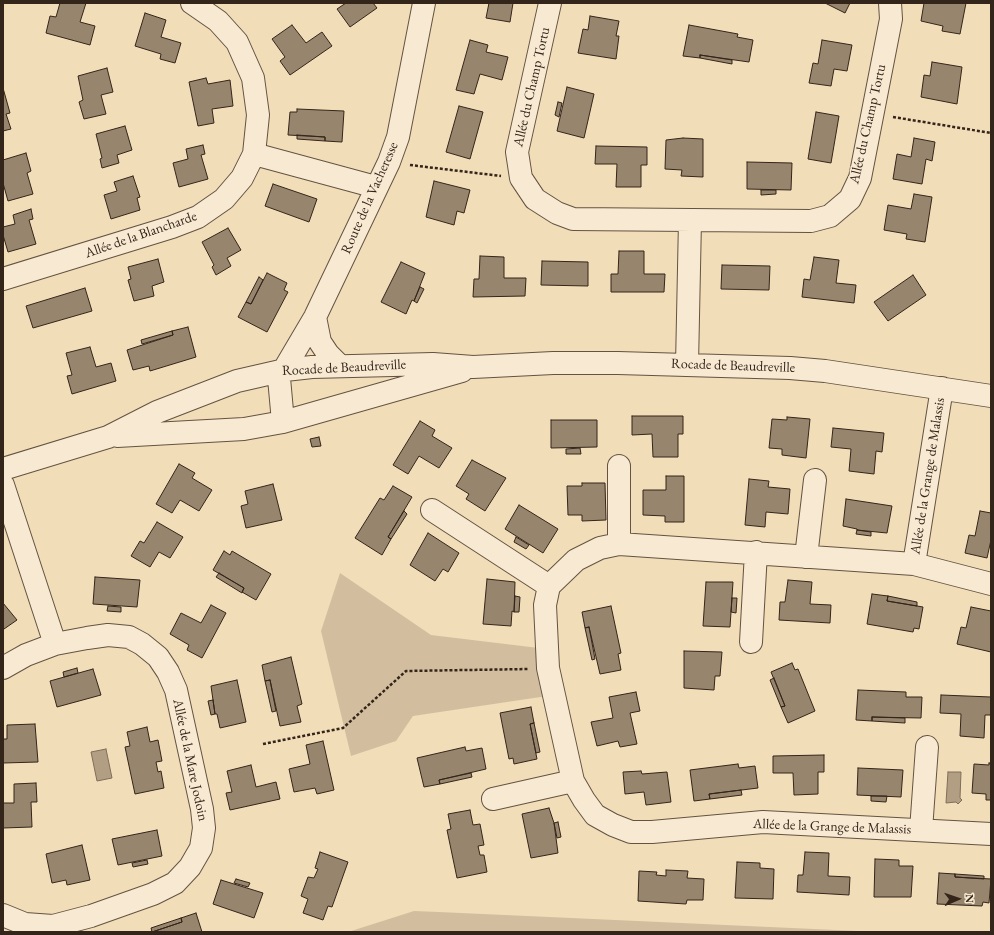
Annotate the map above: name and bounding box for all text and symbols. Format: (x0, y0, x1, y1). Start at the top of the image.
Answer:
street label: Allée du Champ Tortu (510, 26, 554, 148)
street label: Allée du Champ Tortu (846, 63, 890, 185)
street label: Route de la Vacheresse (338, 139, 402, 257)
street label: Allée de la Blancharde (83, 208, 199, 262)
street label: Rocade de Beaudreville (671, 355, 795, 377)
street label: Rocade de Beaudreville (282, 356, 406, 380)
street label: Allée de la Grange de Malassis (907, 396, 949, 556)
street label: Allée de la Mare Jodoin (169, 697, 211, 823)
street label: Allée de la Grange de Malassis (753, 816, 911, 838)
north arrow (938, 879, 978, 919)
text: N (963, 894, 977, 903)

